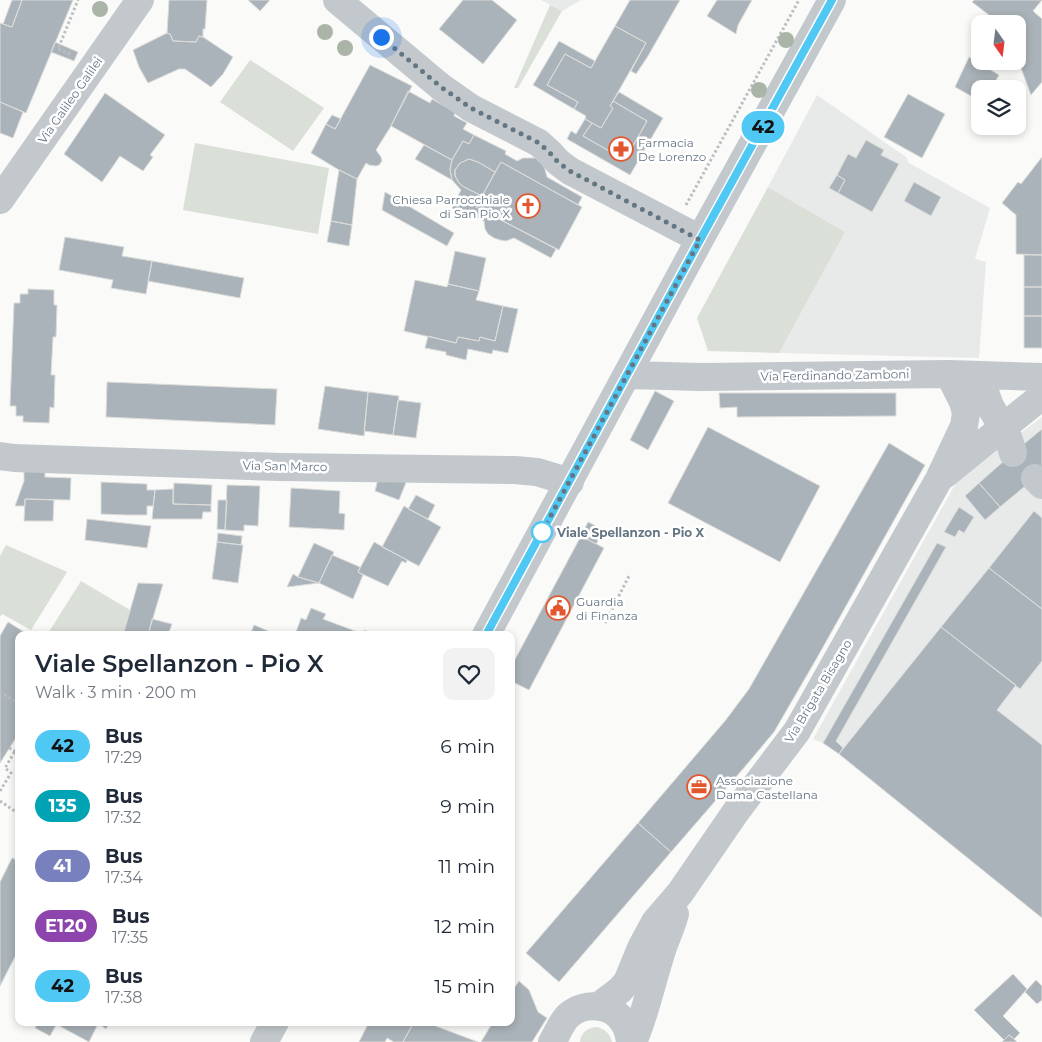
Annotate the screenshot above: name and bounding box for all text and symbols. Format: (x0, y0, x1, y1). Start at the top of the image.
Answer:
north arrow (971, 15, 1026, 70)
map controls (971, 15, 1026, 135)
your location (369, 25, 394, 50)
street label: Via Galileo Galilei (35, 54, 105, 146)
button: layers (971, 80, 1026, 135)
line badge: 42 (740, 111, 786, 143)
text: 42 (751, 116, 775, 138)
place label: Farmacia De Lorenzo (638, 135, 706, 164)
pharmacy icon: Farmacia De Lorenzo (608, 136, 634, 162)
place label: Chiesa Parrocchiale di San Pio X (392, 192, 510, 221)
church icon: Chiesa Parrocchiale di San Pio X (515, 193, 541, 219)
street label: Via Ferdinando Zamboni (760, 366, 910, 384)
street label: Via San Marco (243, 458, 327, 474)
marker: Viale Spellanzon - Pio X (531, 521, 553, 543)
place label: Viale Spellanzon - Pio X (556, 525, 705, 540)
place label: Guardia di Finanza (576, 594, 638, 623)
public building icon: Guardia di Finanza (545, 595, 571, 621)
street label: Via Brigata Bisagno (781, 637, 855, 745)
button: heart (443, 648, 495, 700)
text: Viale Spellanzon - Pio X (35, 649, 324, 678)
text: Walk · 3 min · 200 m (35, 683, 197, 702)
text: Bus (105, 725, 143, 748)
text: 42 (51, 735, 74, 757)
text: 6 min (440, 735, 495, 758)
text: 17:29 (105, 748, 142, 767)
place label: Associazione Dama Castellana (716, 773, 818, 802)
office icon: Associazione Dama Castellana (686, 774, 712, 800)
text: Bus (105, 785, 143, 808)
text: 135 (48, 795, 77, 817)
text: 9 min (440, 795, 495, 818)
text: 17:32 (105, 808, 141, 827)
text: Bus (105, 845, 143, 868)
text: 41 (53, 855, 72, 877)
text: 11 min (438, 855, 495, 878)
text: 17:34 (105, 868, 143, 887)
text: Bus (112, 905, 150, 928)
text: E120 (45, 915, 87, 937)
text: 12 min (434, 915, 495, 938)
text: 17:35 (112, 928, 148, 947)
text: Bus (105, 965, 143, 988)
text: 42 (51, 975, 74, 997)
text: 15 min (434, 975, 495, 998)
text: 17:38 (105, 988, 143, 1007)

